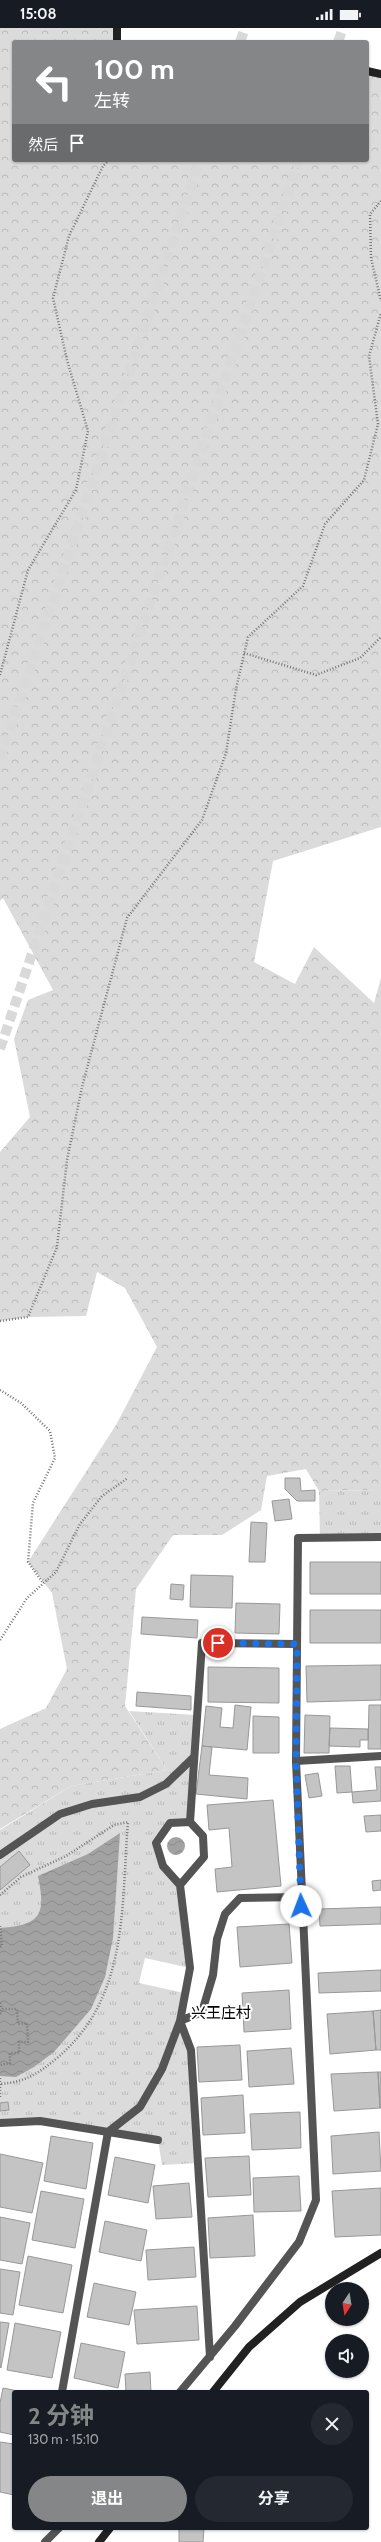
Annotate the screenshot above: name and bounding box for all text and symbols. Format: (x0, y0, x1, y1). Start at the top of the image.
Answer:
text: 15:08 (20, 5, 57, 23)
text: 100 m (94, 52, 175, 86)
icon: left (28, 56, 80, 108)
text: 左转 (94, 90, 130, 112)
icon: arrive (66, 132, 88, 154)
text: 然后 (28, 136, 58, 154)
pin (201, 1626, 235, 1660)
icon: arrive (207, 1632, 229, 1654)
position arrow (280, 1885, 322, 1927)
district label: 兴王庄村 (191, 2004, 251, 2022)
north arrow (325, 2282, 369, 2326)
map controls (325, 2282, 369, 2378)
button: sound (325, 2334, 369, 2378)
text: 2 分钟 (28, 2401, 94, 2430)
button: close (311, 2403, 353, 2445)
text: 130 m · 15:10 (28, 2431, 99, 2447)
button: 退出 (28, 2476, 187, 2522)
button: 分享 (195, 2476, 353, 2522)

